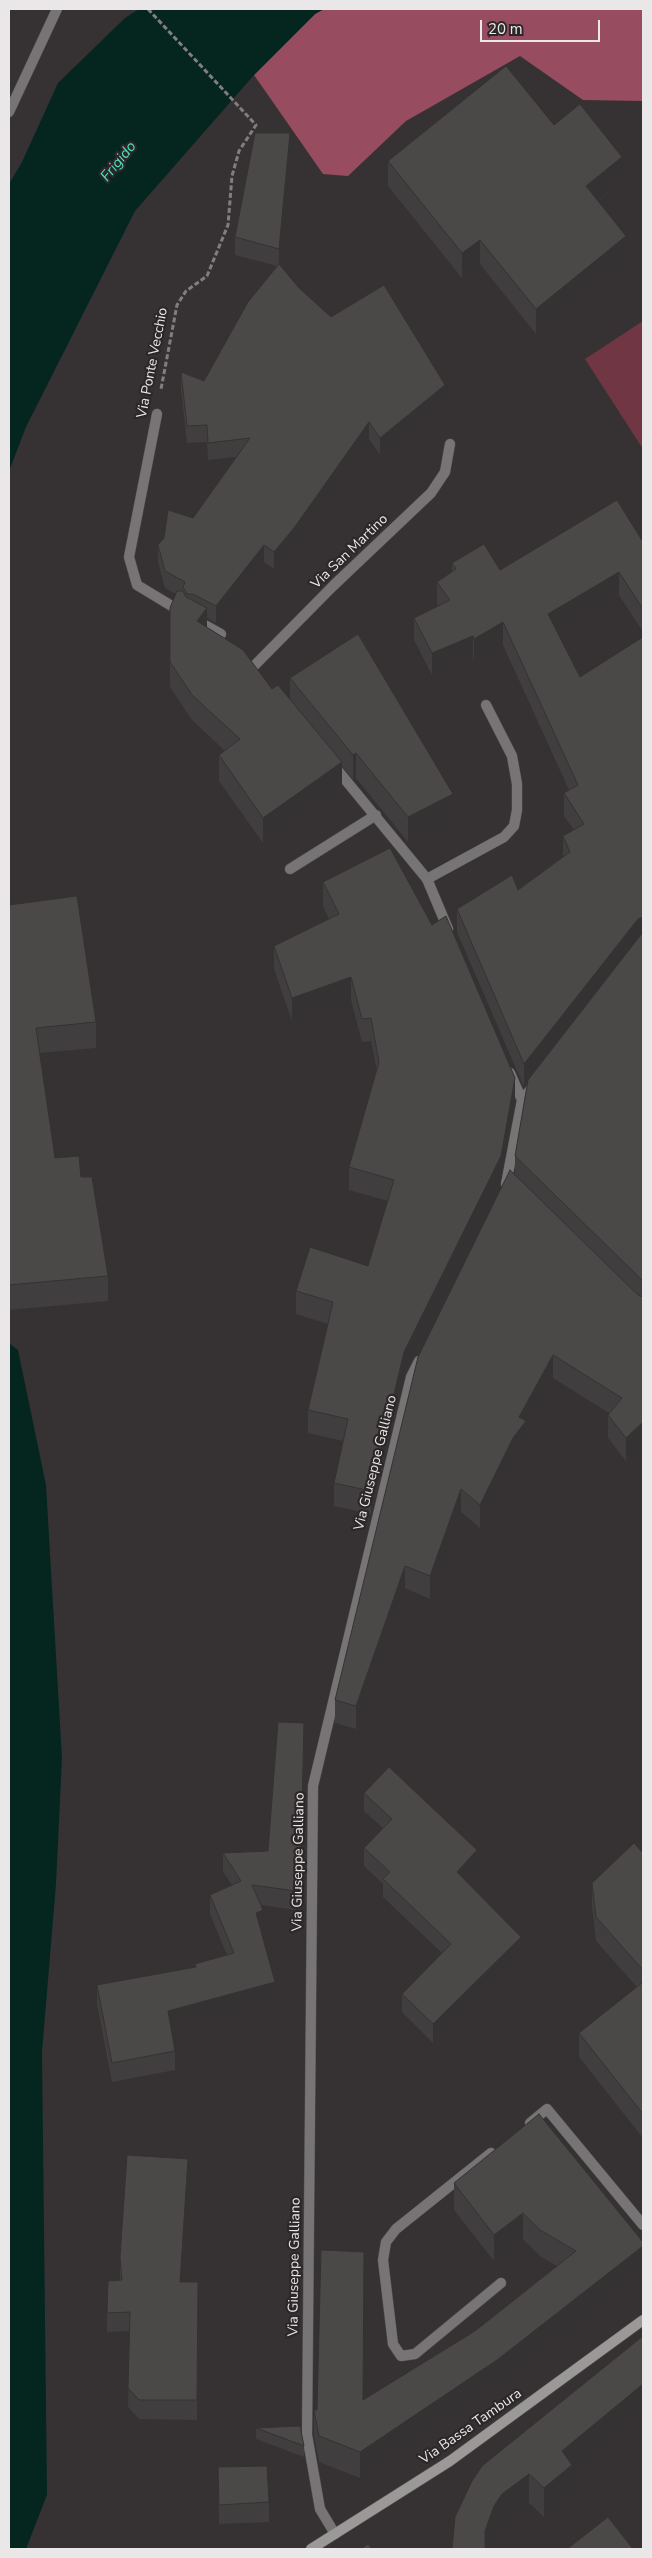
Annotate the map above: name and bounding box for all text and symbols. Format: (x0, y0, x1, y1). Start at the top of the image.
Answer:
scale bar (482, 10, 602, 42)
text: 20 m (488, 19, 523, 39)
water label: Frigido (97, 138, 141, 186)
street label: Via Ponte Vecchio (134, 306, 172, 420)
street label: Via San Martino (308, 511, 392, 593)
street label: Via Giuseppe Galliano (351, 1394, 401, 1532)
street label: Via Giuseppe Galliano (289, 1792, 309, 1932)
street label: Via Giuseppe Galliano (285, 2197, 305, 2337)
street label: Via Bassa Tambura (417, 2386, 525, 2468)

